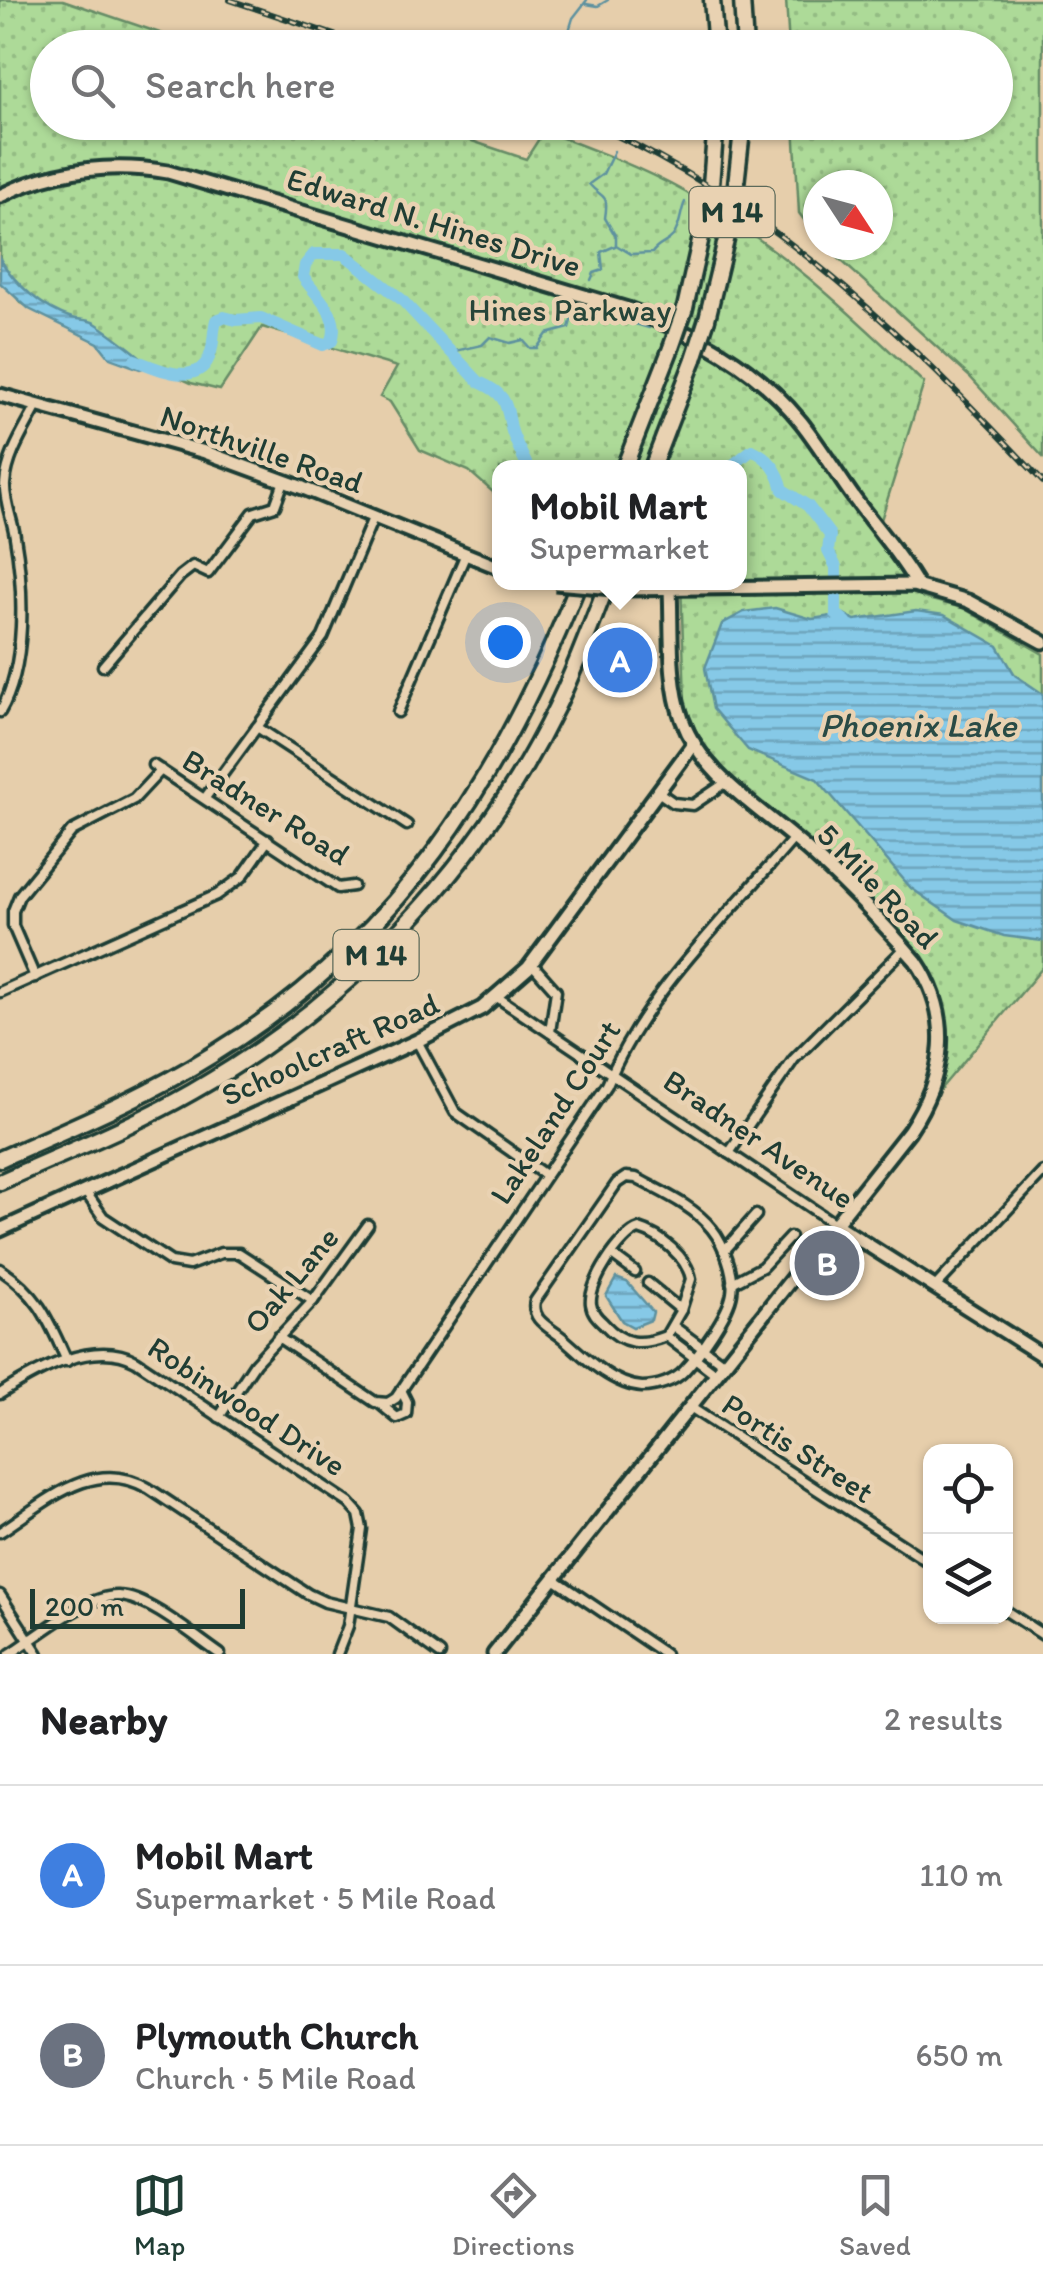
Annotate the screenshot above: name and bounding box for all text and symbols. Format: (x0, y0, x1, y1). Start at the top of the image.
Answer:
search box (30, 30, 1013, 140)
icon: search (65, 58, 120, 113)
text: Search here (145, 62, 336, 108)
street label: Edward N. Hines Drive (283, 159, 585, 285)
north arrow (803, 170, 893, 260)
road number: M 14 (690, 187, 774, 237)
park label: Hines Parkway (469, 291, 671, 329)
street label: Northville Road (155, 396, 369, 502)
popup (492, 460, 747, 590)
text: Mobil Mart (530, 483, 708, 529)
text: Supermarket (530, 529, 709, 567)
your location (480, 617, 531, 668)
pin: A (588, 622, 652, 698)
water label: Phoenix Lake (820, 704, 1018, 746)
street label: Bradner Road (175, 741, 357, 873)
street label: 5 Mile Road (809, 816, 947, 956)
road number: M 14 (334, 930, 418, 980)
street label: Schoolcraft Road (215, 984, 445, 1114)
street label: Lakeland Court (481, 1013, 629, 1211)
street label: Bradner Avenue (656, 1061, 862, 1217)
street label: Oak Lane (235, 1219, 347, 1341)
pin: B (794, 1226, 860, 1300)
street label: Robinwood Drive (141, 1328, 353, 1484)
street label: Portis Street (715, 1385, 881, 1511)
map controls (923, 1444, 1013, 1624)
button: locate (923, 1444, 1013, 1534)
button: layers (923, 1534, 1013, 1624)
scale bar (30, 1584, 245, 1628)
text: 200 m (45, 1589, 124, 1623)
text: Nearby (40, 1694, 167, 1745)
text: 2 results (884, 1700, 1003, 1738)
text: Mobil Mart (135, 1833, 313, 1879)
text: A (62, 1856, 83, 1894)
text: 110 m (919, 1856, 1003, 1894)
text: Supermarket · 5 Mile Road (135, 1879, 496, 1917)
text: Plymouth Church (135, 2013, 418, 2059)
text: B (62, 2036, 83, 2074)
text: 650 m (915, 2036, 1003, 2074)
text: Church · 5 Mile Road (135, 2059, 416, 2097)
tab: Map (132, 2168, 187, 2262)
tab: Directions (452, 2168, 575, 2262)
tab: Saved (839, 2168, 911, 2262)

